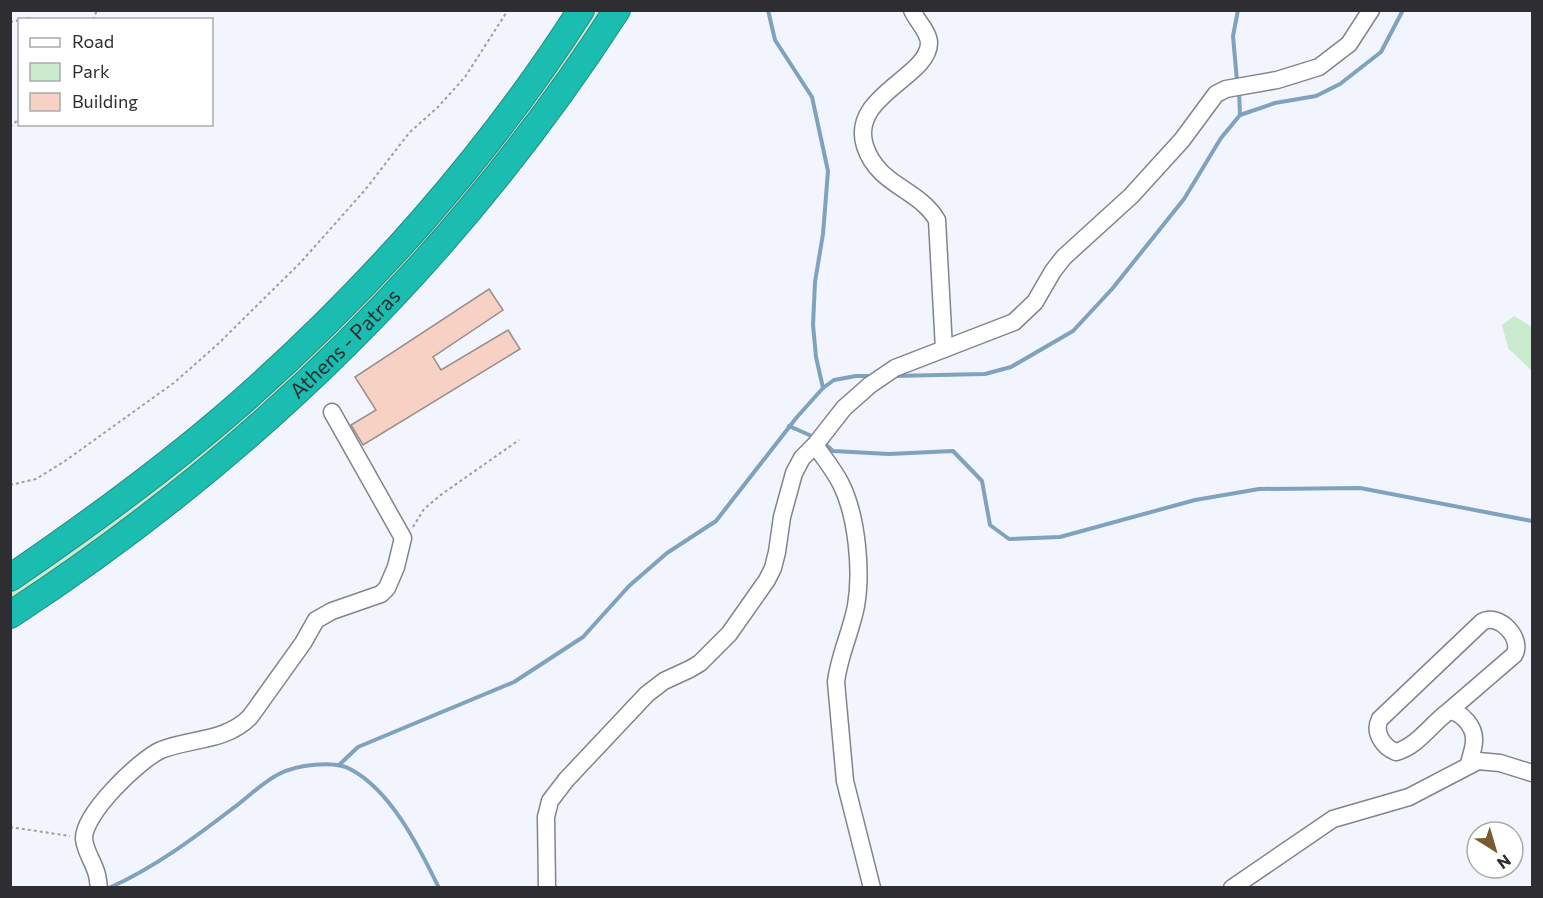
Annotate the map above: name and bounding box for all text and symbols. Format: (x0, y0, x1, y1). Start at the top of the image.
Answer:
legend (18, 18, 213, 126)
text: Road (72, 30, 114, 52)
text: Park (72, 60, 110, 82)
text: Building (72, 90, 138, 112)
street label: Athens - Patras (284, 283, 405, 403)
north arrow (1465, 820, 1525, 880)
text: N (1494, 851, 1515, 874)

